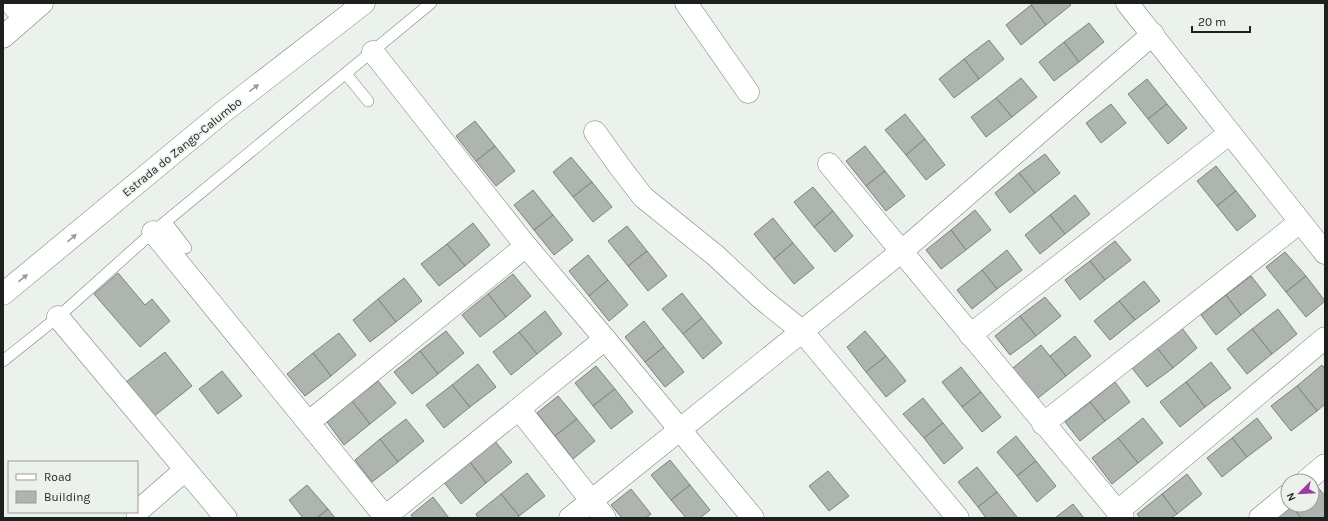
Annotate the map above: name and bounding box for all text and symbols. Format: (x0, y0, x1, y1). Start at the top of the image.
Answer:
scale bar (1192, 8, 1250, 34)
text: 20 m (1198, 15, 1226, 29)
one-way arrow (249, 84, 260, 92)
street label: Estrada do Zango-Calumbo (119, 95, 245, 199)
one-way arrow (67, 233, 78, 242)
one-way arrow (17, 274, 28, 283)
legend (8, 461, 138, 513)
text: Road (44, 470, 72, 484)
north arrow (1280, 473, 1320, 513)
text: Building (44, 490, 91, 504)
text: N (1284, 491, 1299, 503)

